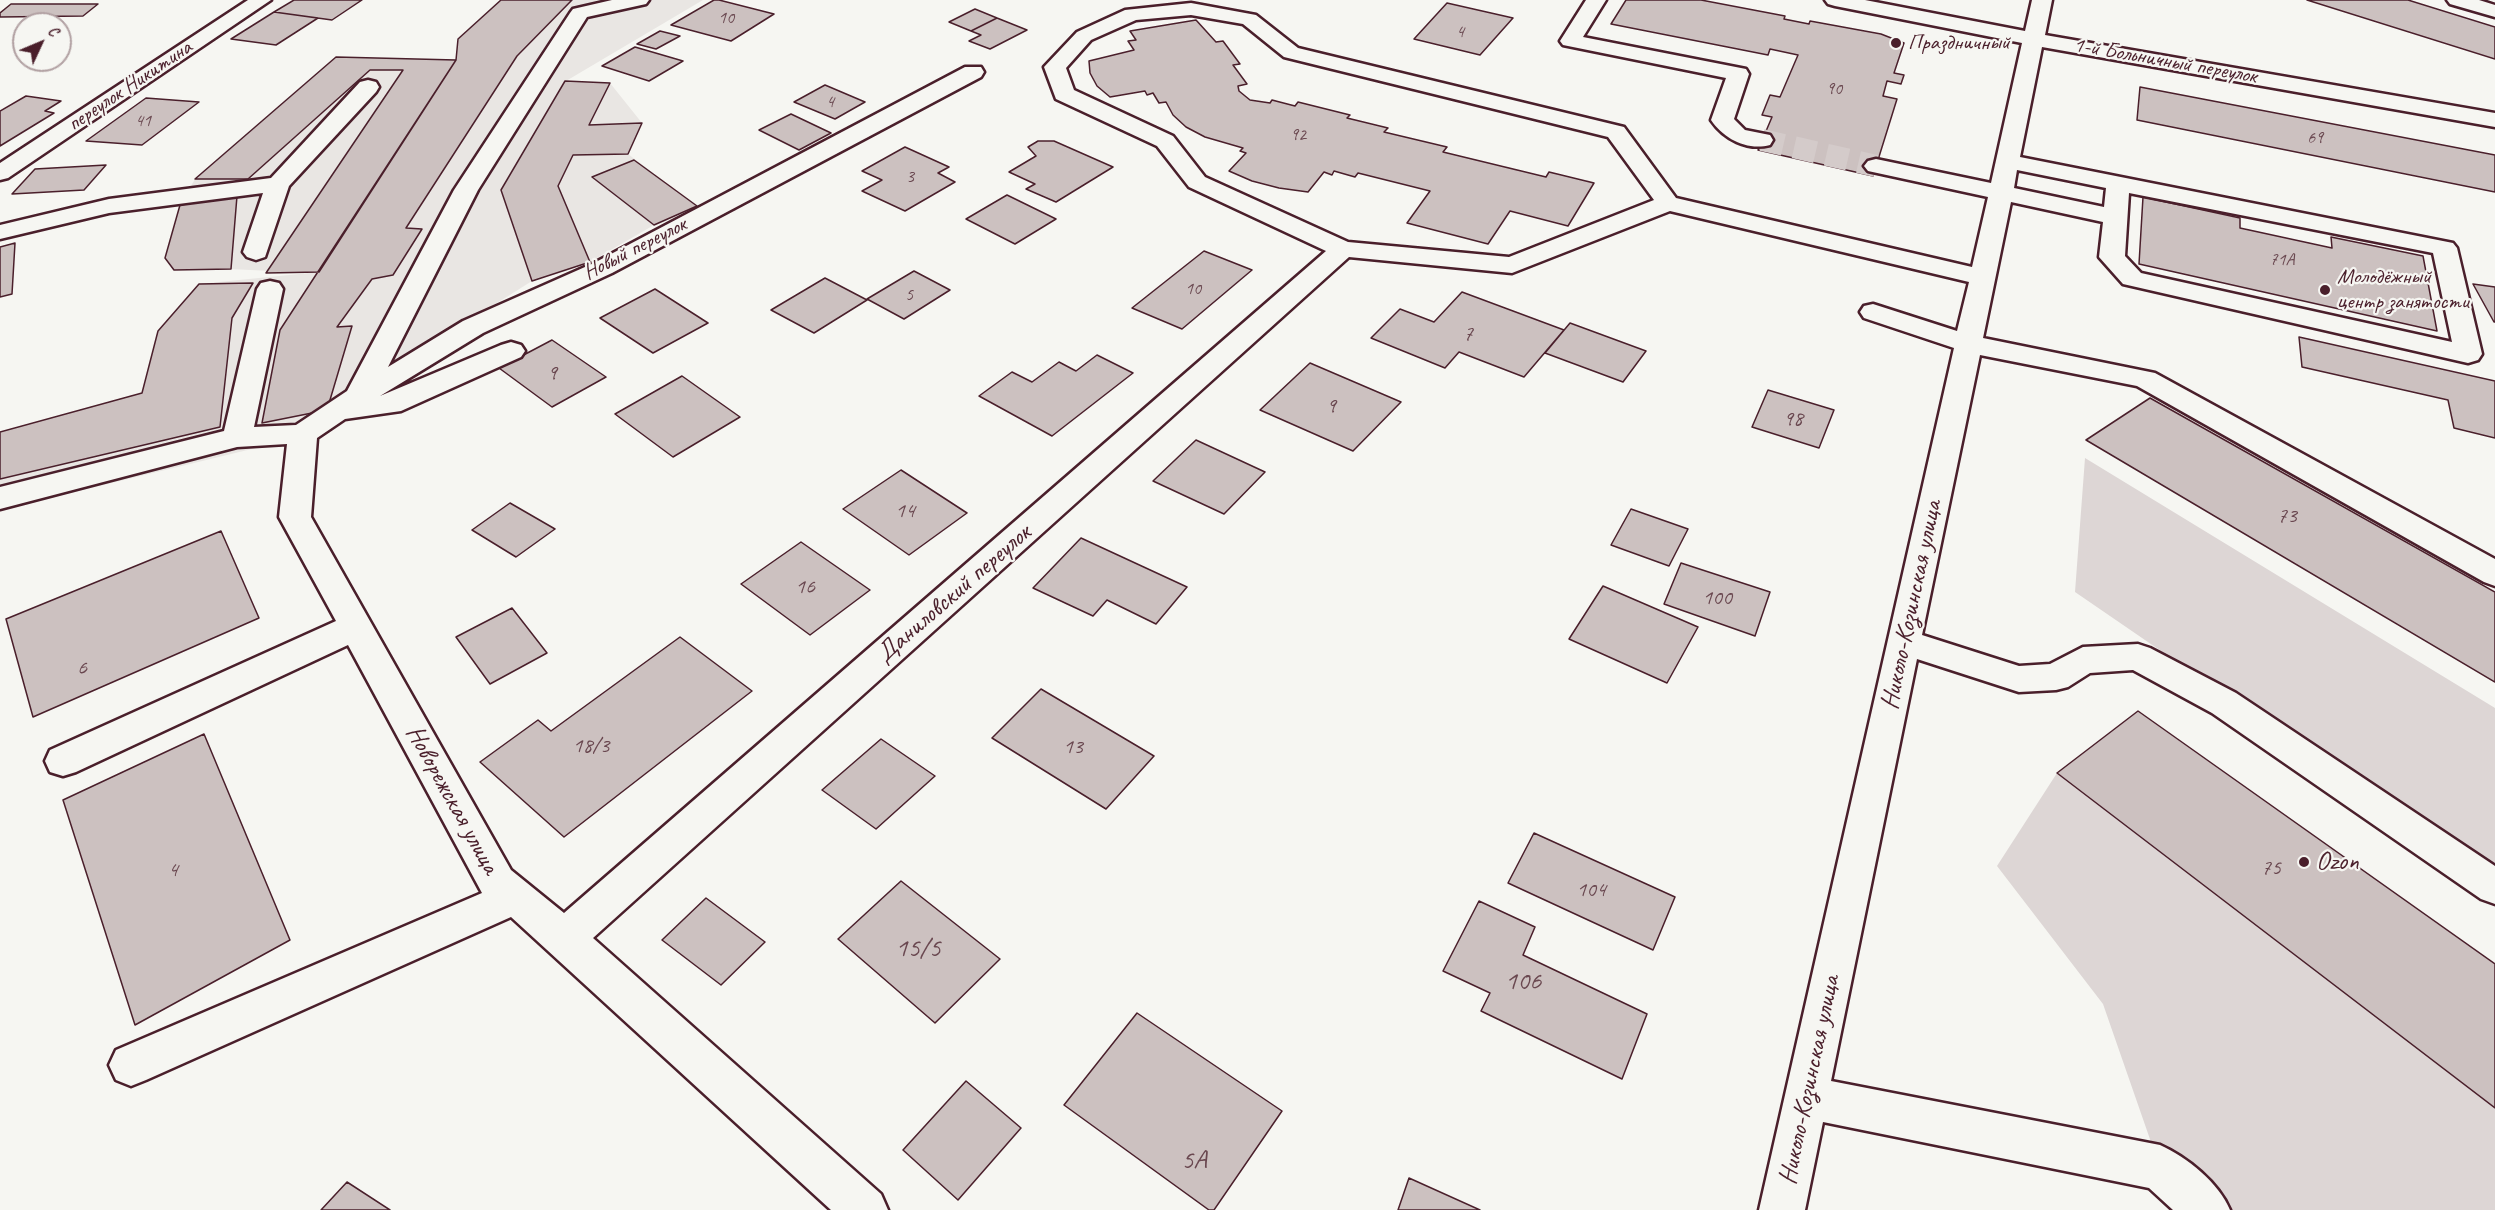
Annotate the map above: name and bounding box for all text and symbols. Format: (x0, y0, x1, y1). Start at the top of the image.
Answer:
house number: 10 (718, 7, 734, 29)
north arrow (12, 12, 72, 72)
text: С (44, 21, 63, 41)
house number: 4 (1456, 21, 1464, 43)
place label: Праздничный (1908, 30, 2010, 56)
street label: 1-й Больничный переулок (2071, 32, 2259, 90)
street label: переулок Никитина (63, 35, 197, 137)
marker: Праздничный (1889, 36, 1903, 50)
house number: 90 (1826, 78, 1842, 100)
house number: 4 (826, 91, 834, 113)
house number: 41 (135, 110, 151, 132)
house number: 92 (1290, 124, 1306, 146)
house number: 69 (2307, 127, 2323, 149)
house number: 3 (906, 166, 914, 188)
street label: Новый переулок (579, 212, 691, 286)
house number: 71А (2269, 249, 2295, 271)
place label: Молодёжный центр занятости (2337, 264, 2469, 316)
house number: 10 (1185, 278, 1201, 300)
marker: Молодёжный центр занятости (2318, 283, 2332, 297)
house number: 5 (905, 284, 913, 306)
house number: 7 (1463, 321, 1473, 347)
house number: 9 (547, 360, 557, 386)
house number: 9 (1326, 393, 1336, 419)
house number: 98 (1783, 406, 1803, 432)
house number: 14 (895, 498, 915, 524)
street label: Николо-Козинская улица (1875, 498, 1949, 712)
house number: 73 (2277, 503, 2297, 529)
street label: Даниловский переулок (870, 518, 1038, 670)
house number: 16 (795, 574, 815, 600)
house number: 100 (1702, 585, 1732, 611)
house number: 6 (77, 655, 87, 681)
street label: Новорежская улица (398, 720, 506, 880)
house number: 18/3 (573, 733, 609, 759)
house number: 13 (1063, 734, 1083, 760)
place label: Ozon (2316, 846, 2359, 878)
house number: 75 (2261, 855, 2281, 881)
marker: Ozon (2297, 855, 2311, 869)
house number: 4 (168, 857, 178, 883)
house number: 104 (1576, 877, 1606, 903)
house number: 15/5 (895, 933, 941, 965)
house number: 106 (1505, 966, 1541, 998)
street label: Николо-Козинская улица (1773, 973, 1847, 1187)
house number: 5А (1181, 1145, 1207, 1177)

